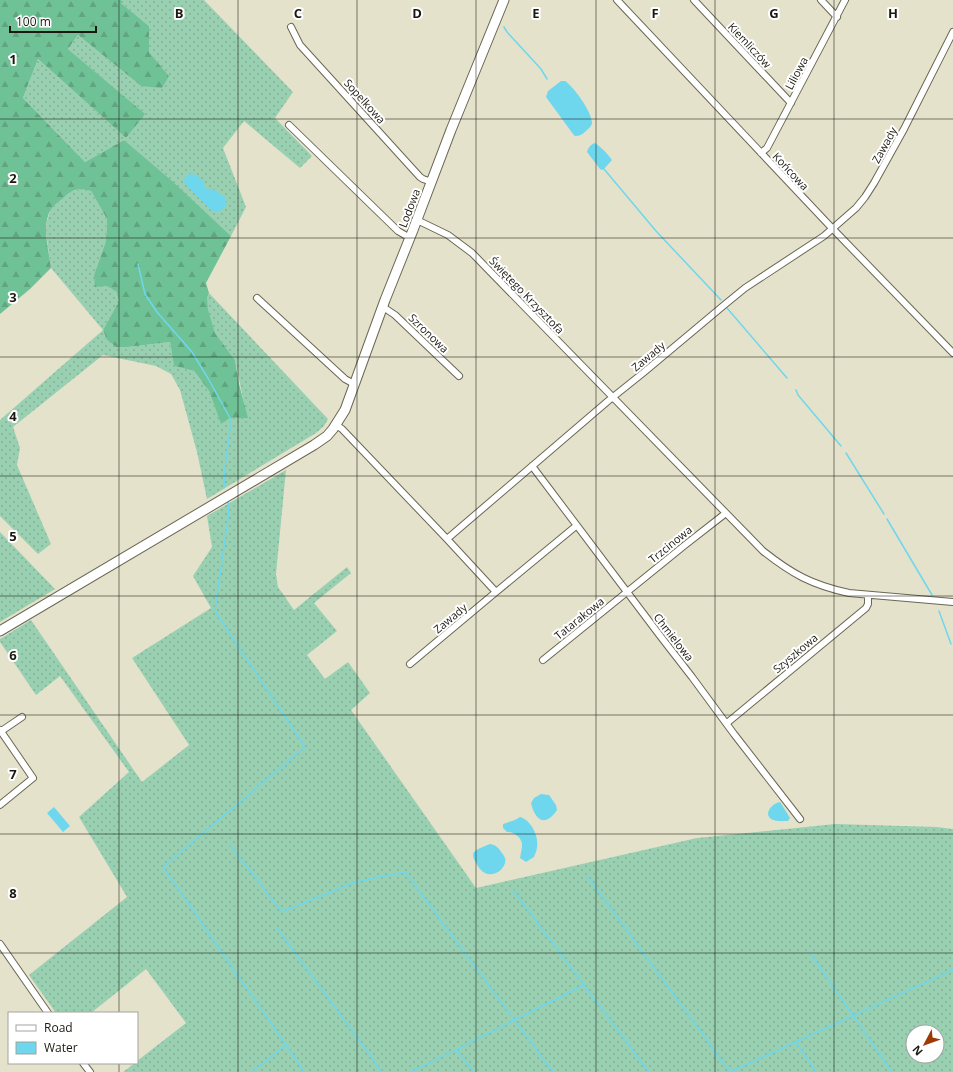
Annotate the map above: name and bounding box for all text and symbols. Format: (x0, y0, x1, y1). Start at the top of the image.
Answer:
text: B (175, 4, 184, 22)
text: C (294, 4, 302, 22)
text: D (412, 4, 422, 22)
text: E (532, 4, 540, 22)
text: F (651, 4, 659, 22)
text: G (769, 4, 779, 22)
text: H (888, 4, 898, 22)
scale bar (10, 8, 96, 34)
text: 100 m (16, 13, 51, 30)
street label: Kiemliczów (725, 19, 775, 71)
text: 1 (9, 50, 17, 68)
street label: Liliowa (781, 54, 811, 92)
street label: Sopelkowa (341, 75, 389, 127)
street label: Zawady (868, 124, 900, 166)
street label: Końcowa (770, 149, 812, 193)
text: 2 (9, 169, 17, 187)
street label: Lodowa (395, 186, 423, 230)
street label: Świętego Krzysztofa (486, 253, 568, 337)
text: 3 (9, 288, 17, 306)
street label: Szronowa (406, 310, 452, 356)
street label: Zawady (628, 337, 668, 374)
text: 4 (9, 407, 17, 425)
street label: Trzcinowa (645, 522, 695, 566)
text: 5 (9, 527, 17, 545)
street label: Tatarakowa (551, 593, 607, 643)
street label: Zawady (430, 599, 470, 636)
street label: Chmielowa (651, 610, 697, 664)
street label: Szyszkowa (769, 630, 821, 676)
text: 6 (9, 646, 17, 664)
text: 7 (9, 765, 17, 783)
text: 8 (9, 884, 17, 902)
legend (8, 1012, 138, 1064)
text: Road (44, 1019, 73, 1036)
north arrow (905, 1024, 945, 1064)
text: Water (44, 1039, 78, 1056)
text: N (908, 1043, 926, 1059)

